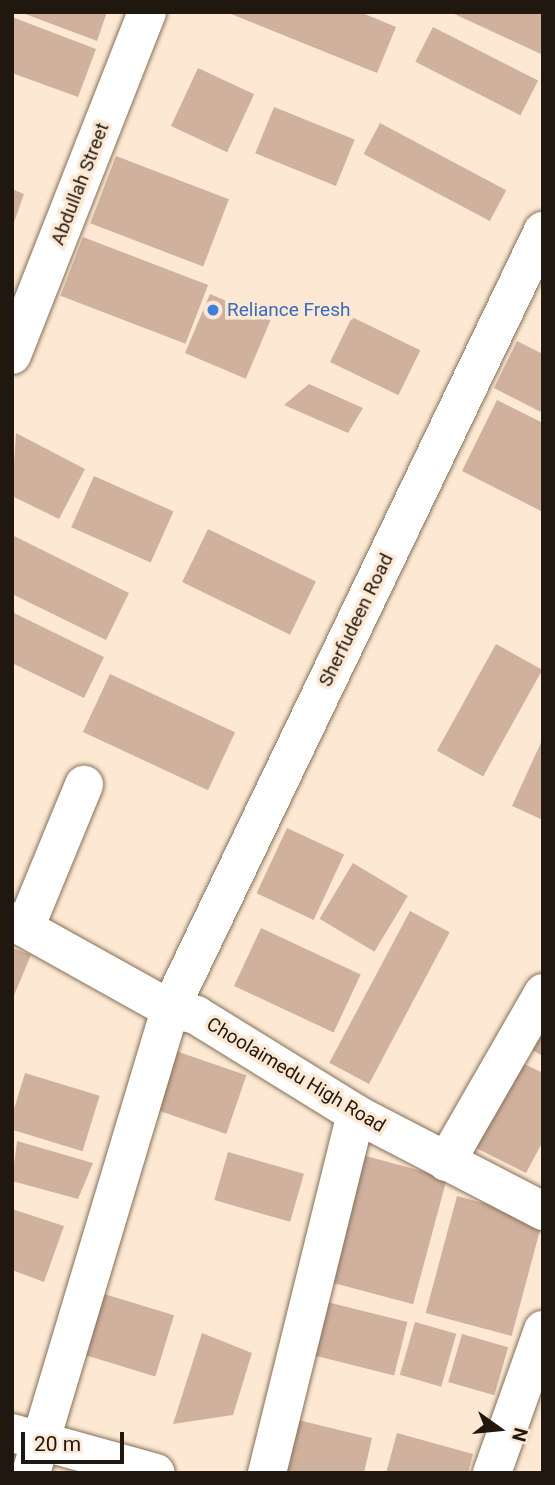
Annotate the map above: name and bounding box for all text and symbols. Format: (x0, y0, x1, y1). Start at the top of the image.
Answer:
street label: Abdullah Street (46, 120, 114, 248)
place label: Reliance Fresh (227, 299, 350, 321)
marker: Reliance Fresh (205, 302, 221, 318)
street label: Sherfudeen Road (314, 550, 398, 690)
street label: Choolaimedu High Road (203, 1013, 389, 1137)
north arrow (464, 1394, 534, 1464)
scale bar (24, 1418, 128, 1462)
text: N (507, 1425, 533, 1444)
text: 20 m (34, 1432, 81, 1456)

